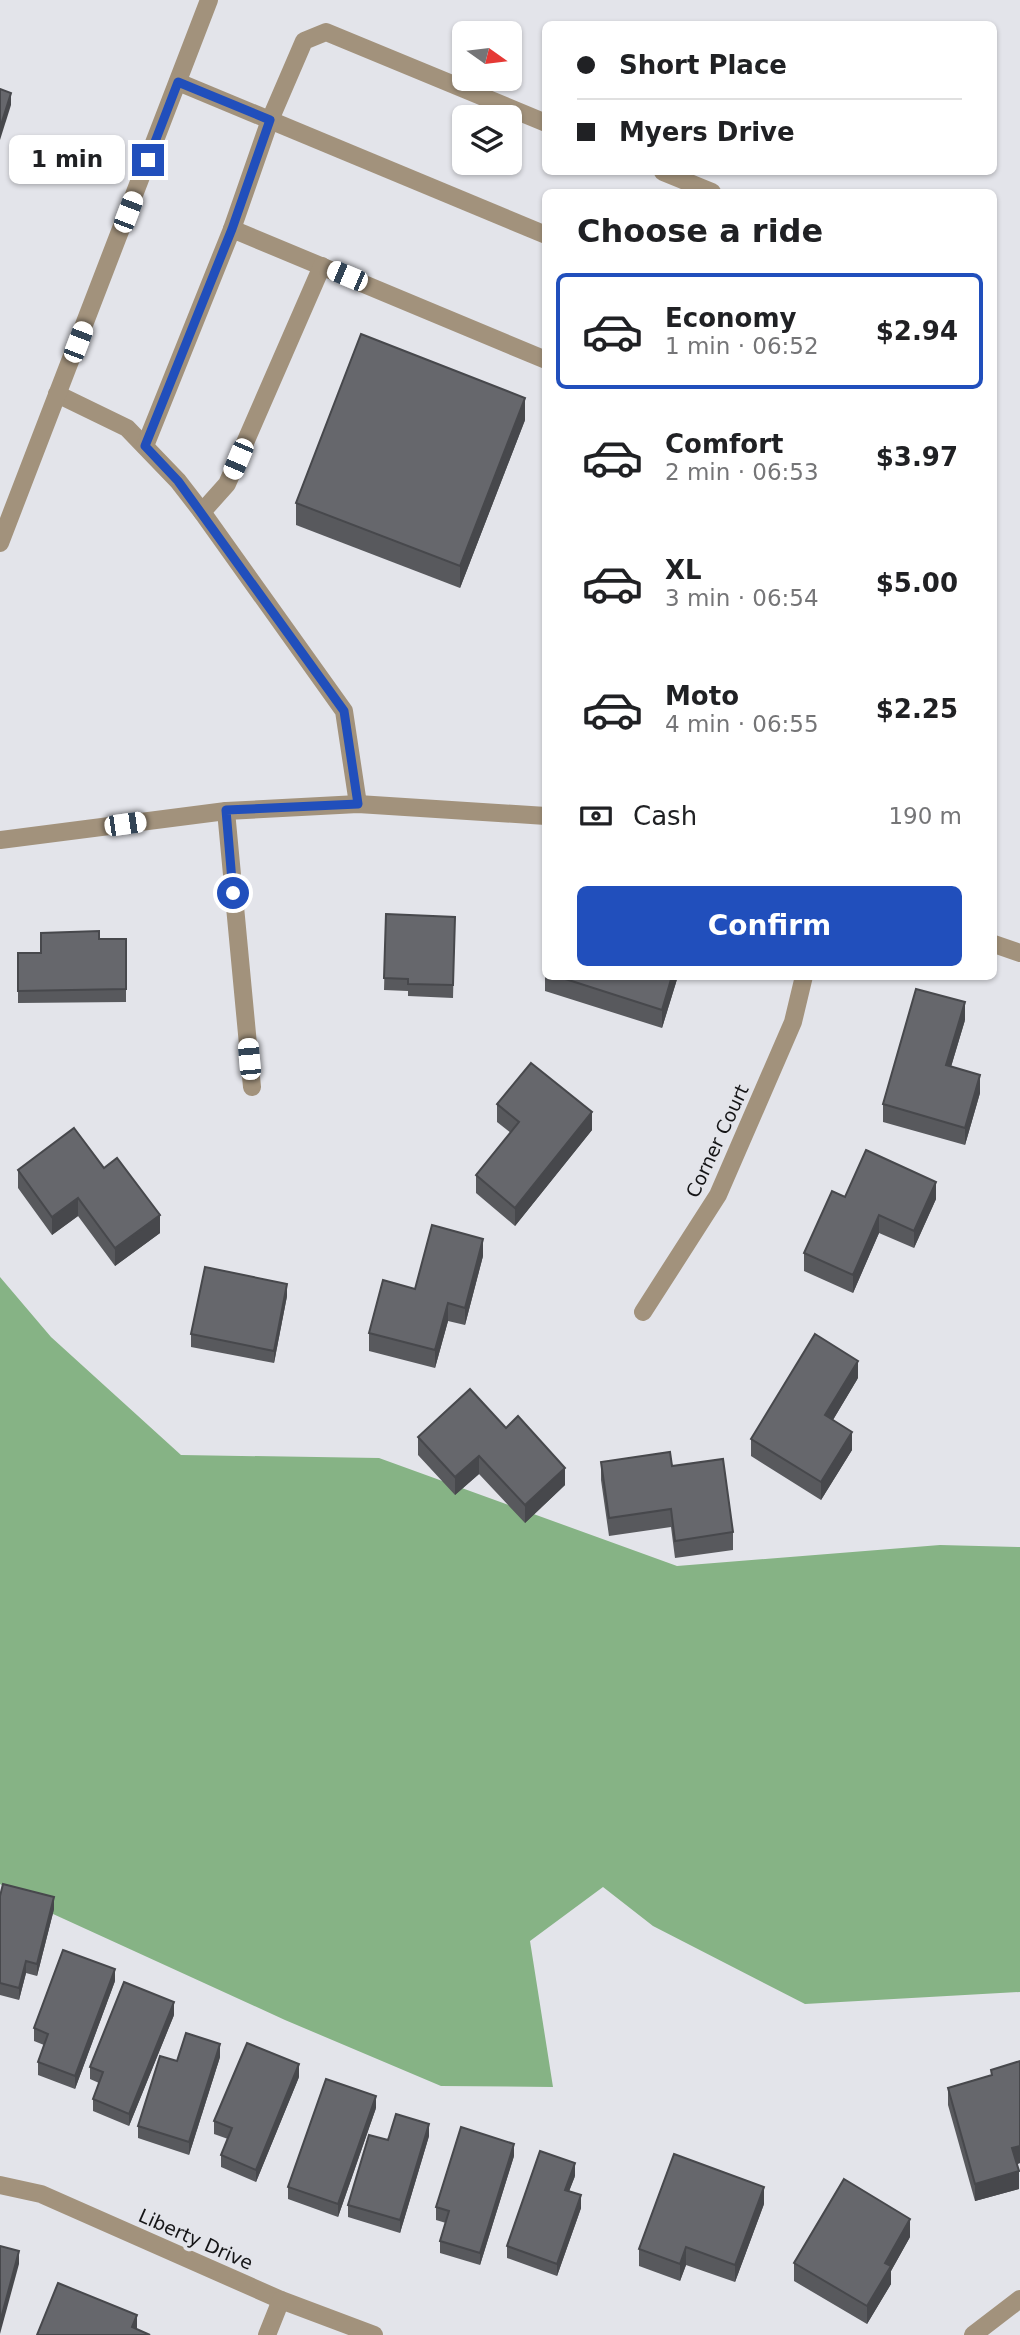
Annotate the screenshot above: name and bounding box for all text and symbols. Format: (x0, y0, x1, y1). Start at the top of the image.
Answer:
north arrow (452, 21, 522, 91)
map controls (452, 21, 522, 175)
text: Short Place (619, 50, 787, 80)
button: layers (452, 105, 522, 175)
text: Myers Drive (619, 117, 795, 147)
callout: 1 min (8, 136, 124, 184)
route end (132, 144, 164, 176)
text: 1 min (31, 146, 103, 172)
car (111, 189, 146, 235)
text: Choose a ride (577, 212, 823, 250)
car (324, 258, 371, 294)
icon: car (581, 300, 644, 363)
text: Economy (665, 303, 796, 333)
text: $2.94 (876, 316, 958, 346)
car (61, 319, 96, 365)
text: 1 min · 06:52 (665, 333, 819, 359)
icon: car (581, 426, 644, 489)
text: Comfort (665, 429, 783, 459)
car (221, 436, 256, 482)
text: $3.97 (876, 442, 958, 472)
text: 2 min · 06:53 (665, 459, 819, 485)
icon: car (581, 552, 644, 615)
text: XL (665, 555, 702, 585)
text: $5.00 (876, 568, 958, 598)
text: 3 min · 06:54 (665, 585, 819, 611)
icon: car (581, 678, 644, 741)
text: Moto (665, 681, 739, 711)
text: $2.25 (876, 694, 958, 724)
text: 4 min · 06:55 (665, 711, 819, 737)
icon: cash (577, 797, 615, 835)
text: Cash (633, 801, 697, 831)
text: 190 m (888, 803, 962, 829)
car (103, 811, 148, 837)
route start (217, 877, 249, 909)
button: Confirm (577, 886, 962, 966)
car (237, 1037, 262, 1081)
street label: Corner Court (681, 1081, 753, 1201)
street label: Liberty Drive (135, 2204, 257, 2274)

